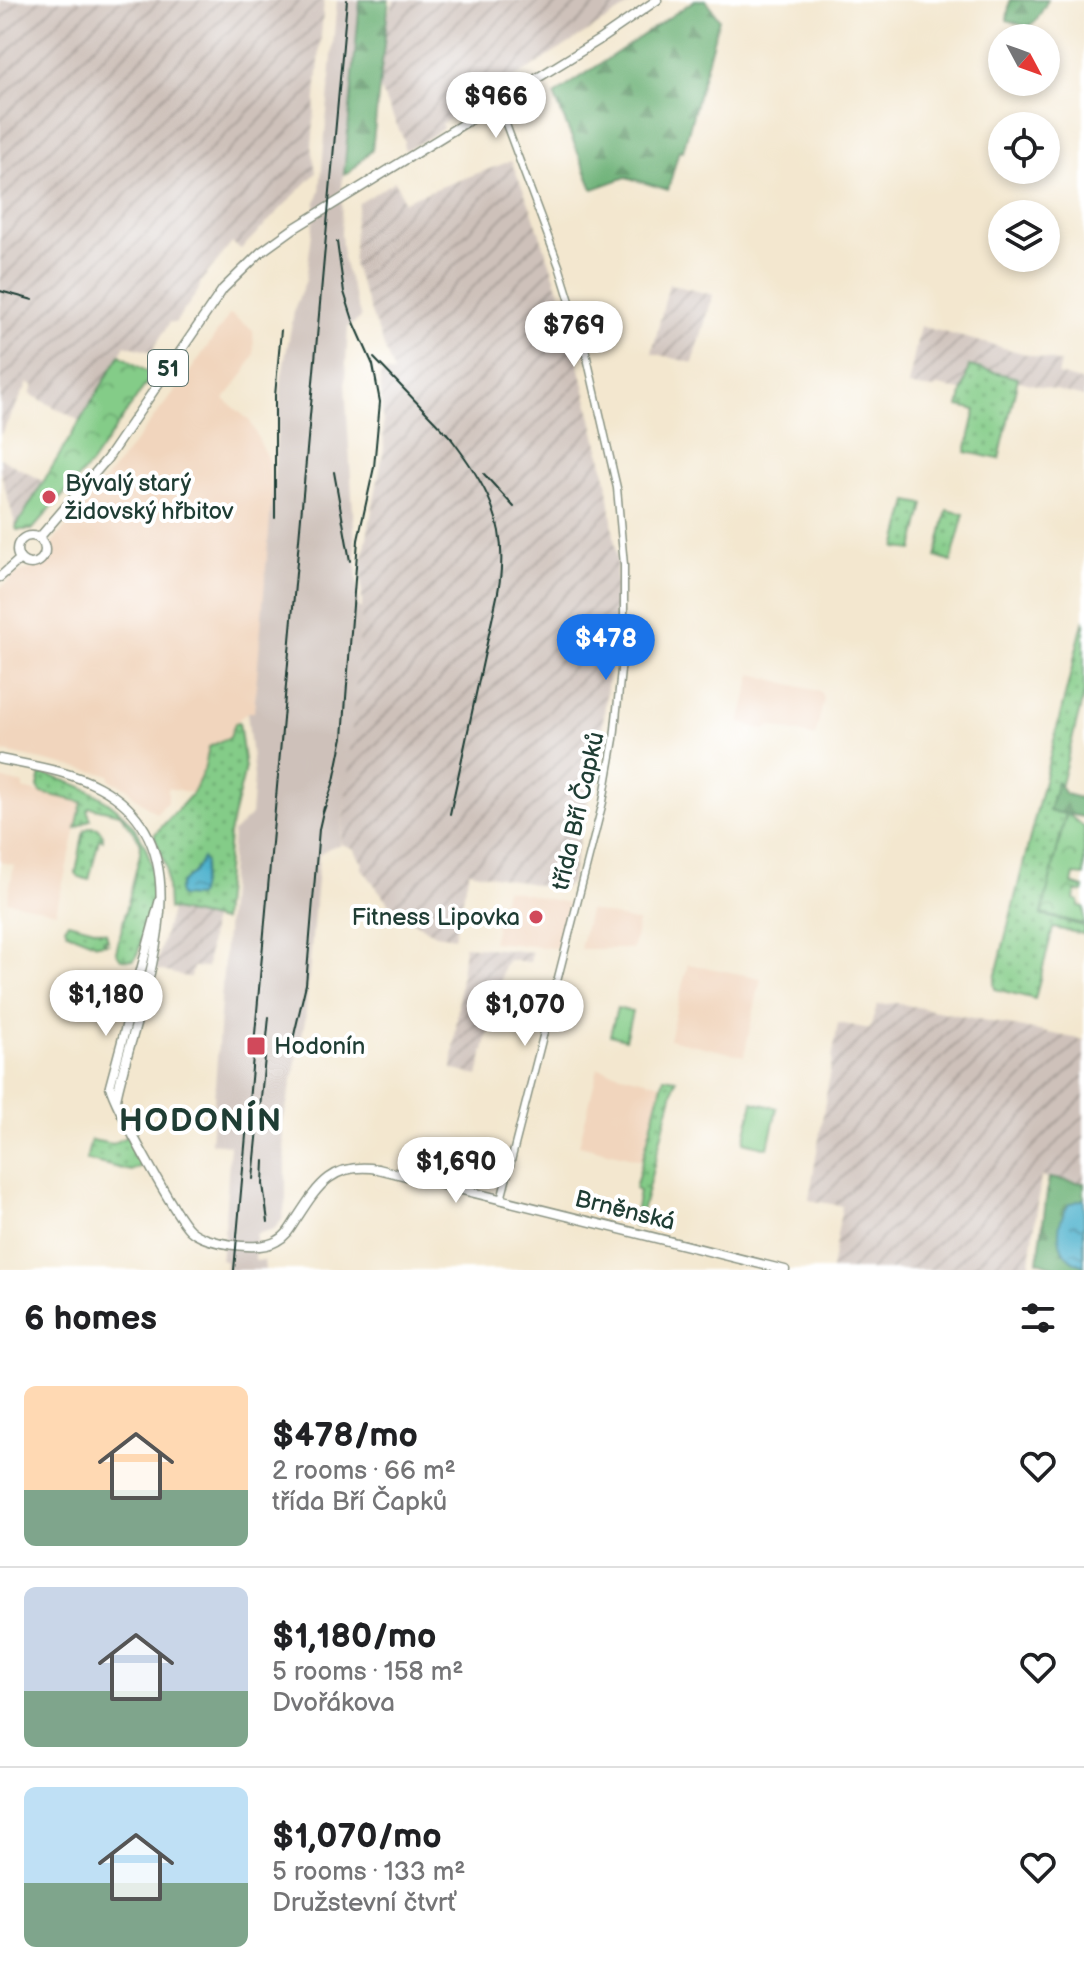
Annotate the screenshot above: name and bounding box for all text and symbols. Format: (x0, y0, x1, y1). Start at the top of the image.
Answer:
north arrow (988, 24, 1060, 96)
map controls (988, 24, 1060, 272)
pin: $966 (449, 72, 543, 140)
text: $966 (464, 82, 528, 113)
button: locate (988, 112, 1060, 184)
button: layers (988, 200, 1060, 272)
pin: $769 (527, 301, 621, 369)
text: $769 (543, 311, 605, 342)
road number: 51 (148, 350, 188, 386)
place label: Bývalý starý židovský hřbitov (64, 469, 234, 526)
marker: Bývalý starý židovský hřbitov (40, 488, 58, 506)
pin: $478 (559, 614, 653, 682)
text: $478 (575, 624, 637, 655)
street label: třída Bří Čapků (545, 729, 611, 893)
place label: Fitness Lipovka (351, 903, 520, 932)
marker: Fitness Lipovka (527, 908, 545, 926)
pin: $1,180 (41, 970, 171, 1038)
text: $1,180 (68, 980, 144, 1011)
pin: $1,070 (460, 980, 590, 1048)
text: $1,070 (485, 990, 565, 1021)
place label: Hodonín (274, 1032, 365, 1061)
marker: Hodonín (245, 1035, 267, 1057)
district label: HODONÍN (119, 1099, 283, 1141)
pin: $1,690 (391, 1137, 521, 1205)
text: $1,690 (415, 1147, 497, 1178)
street label: Brněnská (572, 1184, 678, 1237)
icon: filters (1016, 1296, 1060, 1340)
text: 6 homes (24, 1298, 157, 1339)
text: $478/mo (272, 1415, 418, 1456)
icon: home (88, 1418, 184, 1514)
icon: heart (1016, 1444, 1060, 1488)
text: 2 rooms · 66 m² (272, 1456, 456, 1487)
text: třída Bří Čapků (272, 1487, 447, 1518)
text: $1,180/mo (272, 1616, 437, 1657)
icon: home (88, 1619, 184, 1715)
icon: heart (1016, 1645, 1060, 1689)
text: 5 rooms · 158 m² (272, 1657, 464, 1688)
text: Dvořákova (272, 1688, 395, 1719)
text: $1,070/mo (272, 1816, 442, 1857)
icon: home (88, 1819, 184, 1915)
icon: heart (1016, 1845, 1060, 1889)
text: 5 rooms · 133 m² (272, 1857, 465, 1888)
text: Družstevní čtvrť (272, 1888, 456, 1919)

